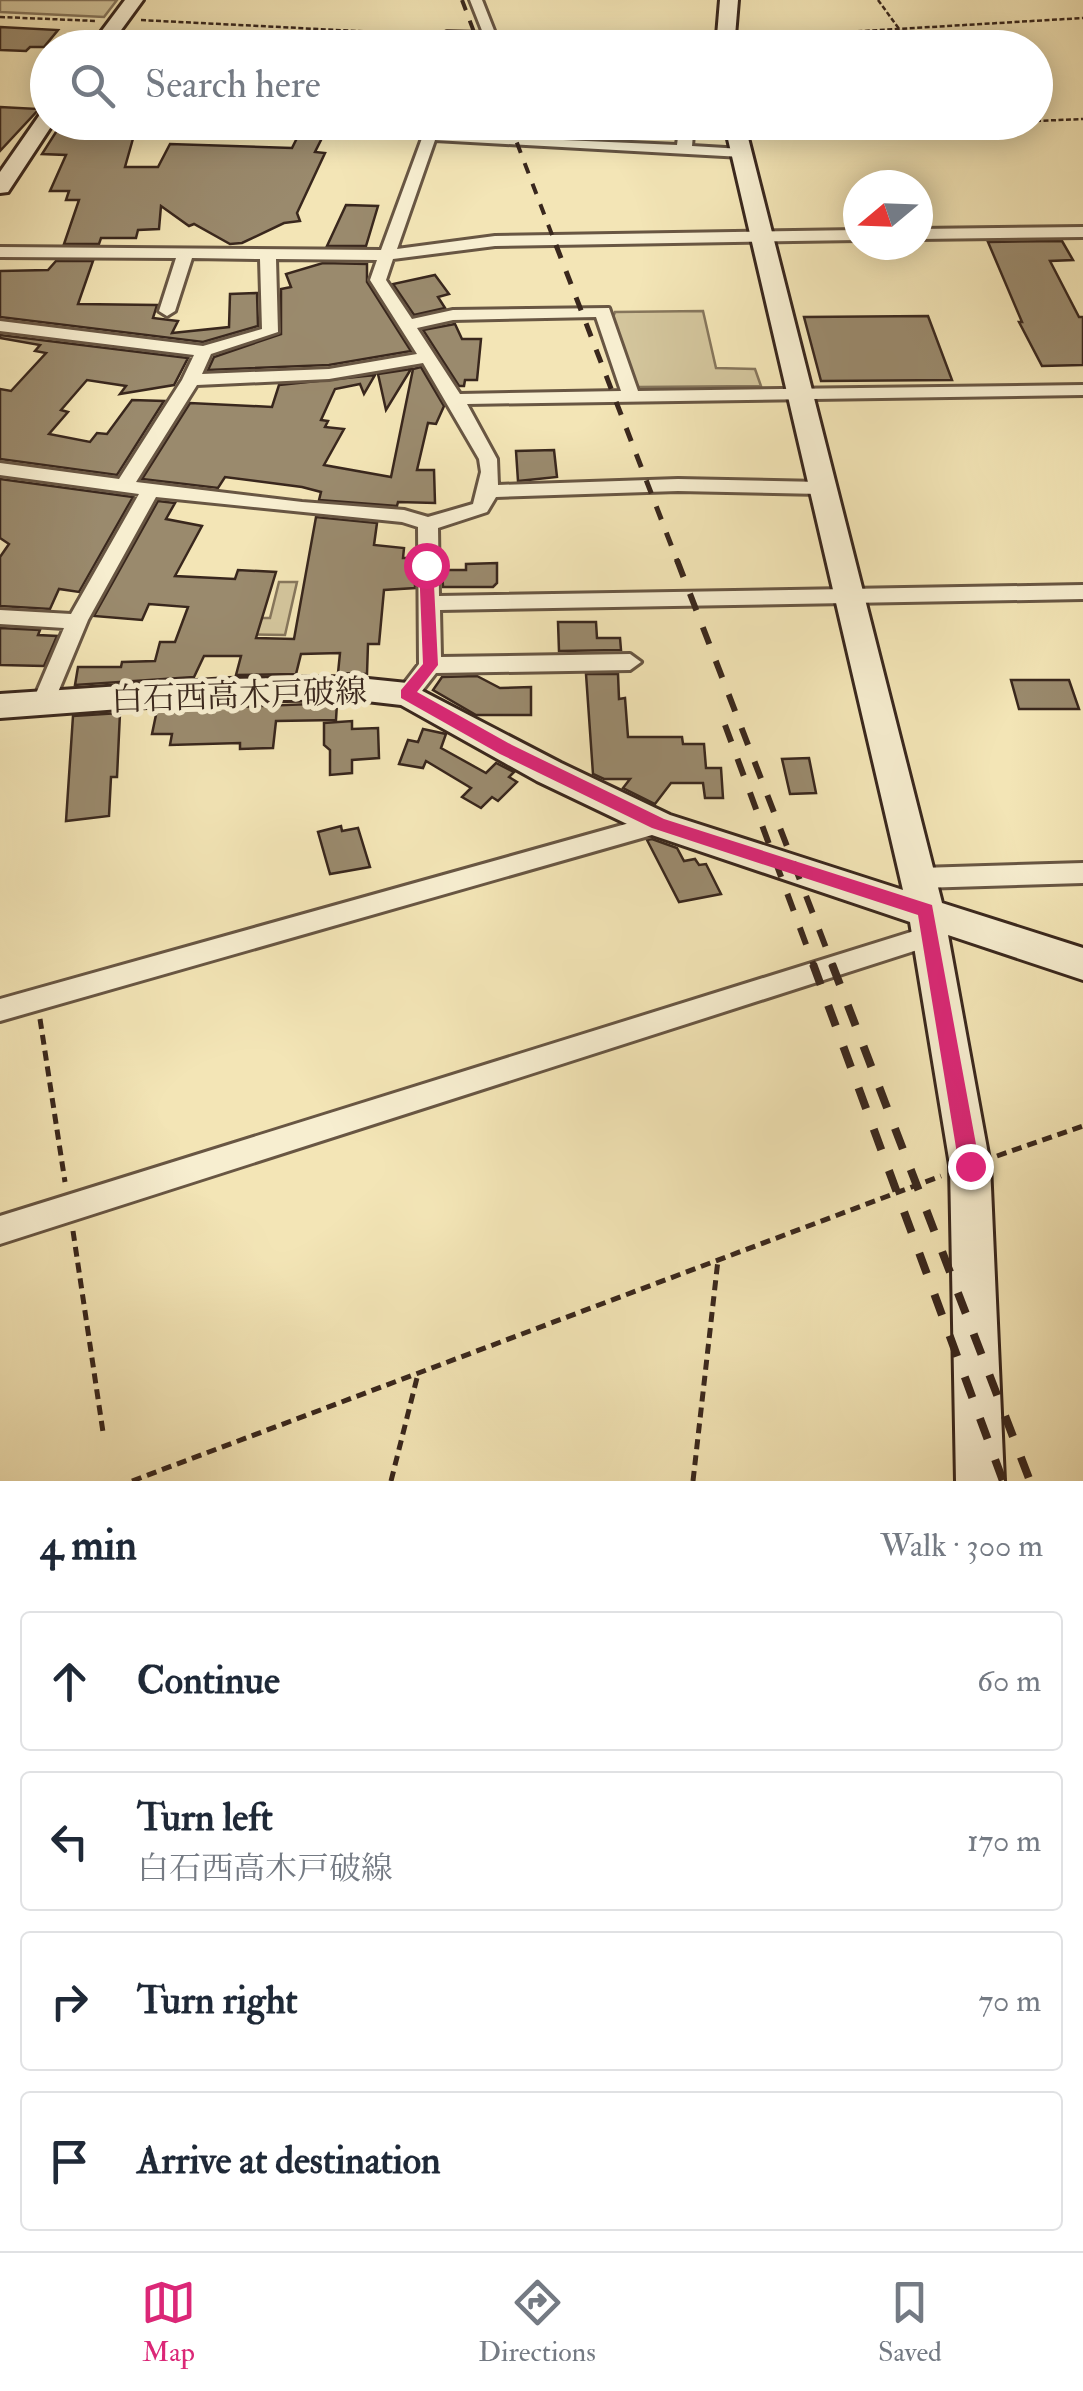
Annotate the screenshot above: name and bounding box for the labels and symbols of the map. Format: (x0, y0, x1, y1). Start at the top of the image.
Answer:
north arrow (843, 170, 933, 260)
route start (404, 543, 450, 589)
street label: 白石西高木戸破線 (110, 672, 368, 720)
route end (948, 1144, 994, 1190)

